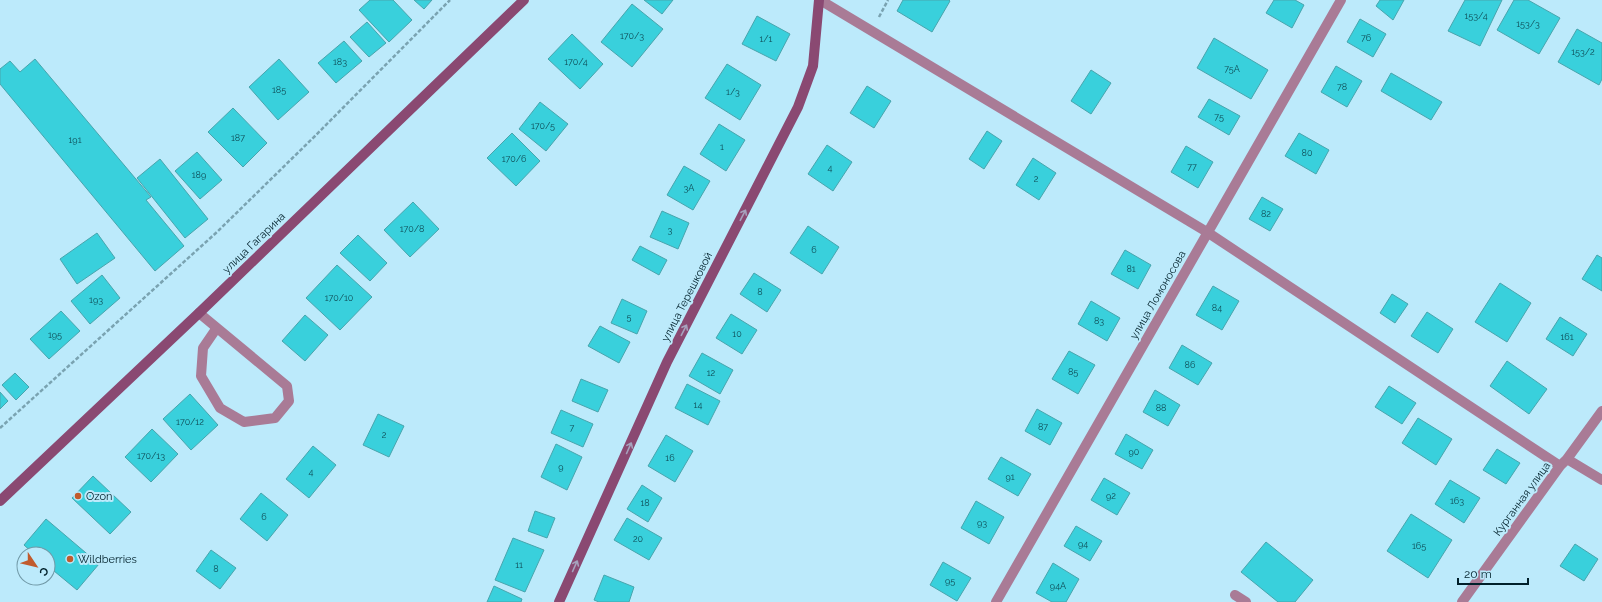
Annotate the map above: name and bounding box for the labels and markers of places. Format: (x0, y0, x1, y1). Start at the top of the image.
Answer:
place label: Ozon (86, 490, 113, 503)
marker: Ozon (73, 491, 83, 501)
place label: Wildberries (78, 553, 137, 566)
marker: Wildberries (65, 554, 75, 564)

